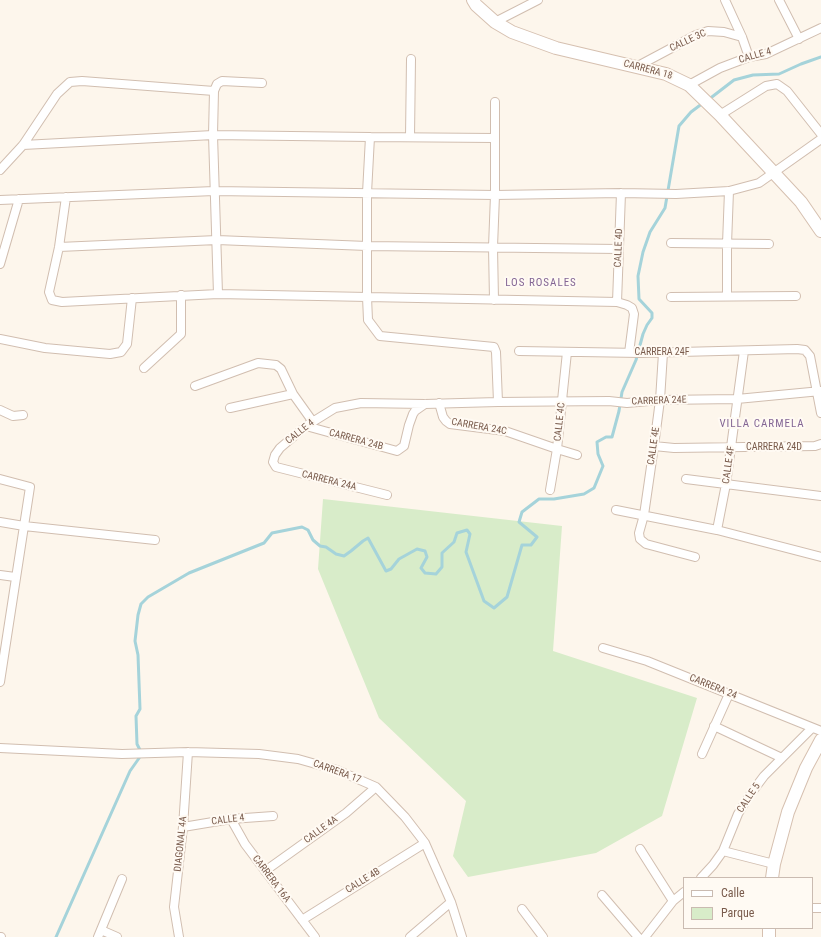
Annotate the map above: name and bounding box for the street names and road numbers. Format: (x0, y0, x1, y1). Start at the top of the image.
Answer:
street label: CALLE 3C (668, 27, 708, 55)
street label: CALLE 4 (737, 46, 773, 66)
street label: CARRERA 18 (622, 58, 674, 82)
street label: CALLE 4D (612, 228, 626, 268)
street label: CARRERA 24F (634, 346, 690, 358)
street label: CARRERA 24E (631, 394, 687, 408)
street label: CALLE 4C (552, 402, 568, 442)
street label: CARRERA 24C (450, 416, 508, 438)
street label: CALLE 4 (283, 417, 317, 447)
street label: CALLE 4E (645, 426, 663, 466)
street label: CARRERA 24B (328, 427, 384, 453)
street label: CARRERA 24D (746, 441, 802, 453)
street label: CALLE 4F (720, 445, 738, 485)
street label: CARRERA 24A (300, 468, 358, 494)
street label: CARRERA 24 (687, 672, 739, 702)
street label: CARRERA 17 (311, 758, 363, 786)
street label: CALLE 5 (735, 781, 763, 815)
street label: CALLE 4 (211, 812, 245, 828)
street label: CALLE 4A (302, 814, 340, 846)
street label: DIAGONAL 4A (172, 816, 190, 872)
street label: CARRERA 16A (249, 853, 293, 905)
street label: CALLE 4B (343, 866, 383, 896)

